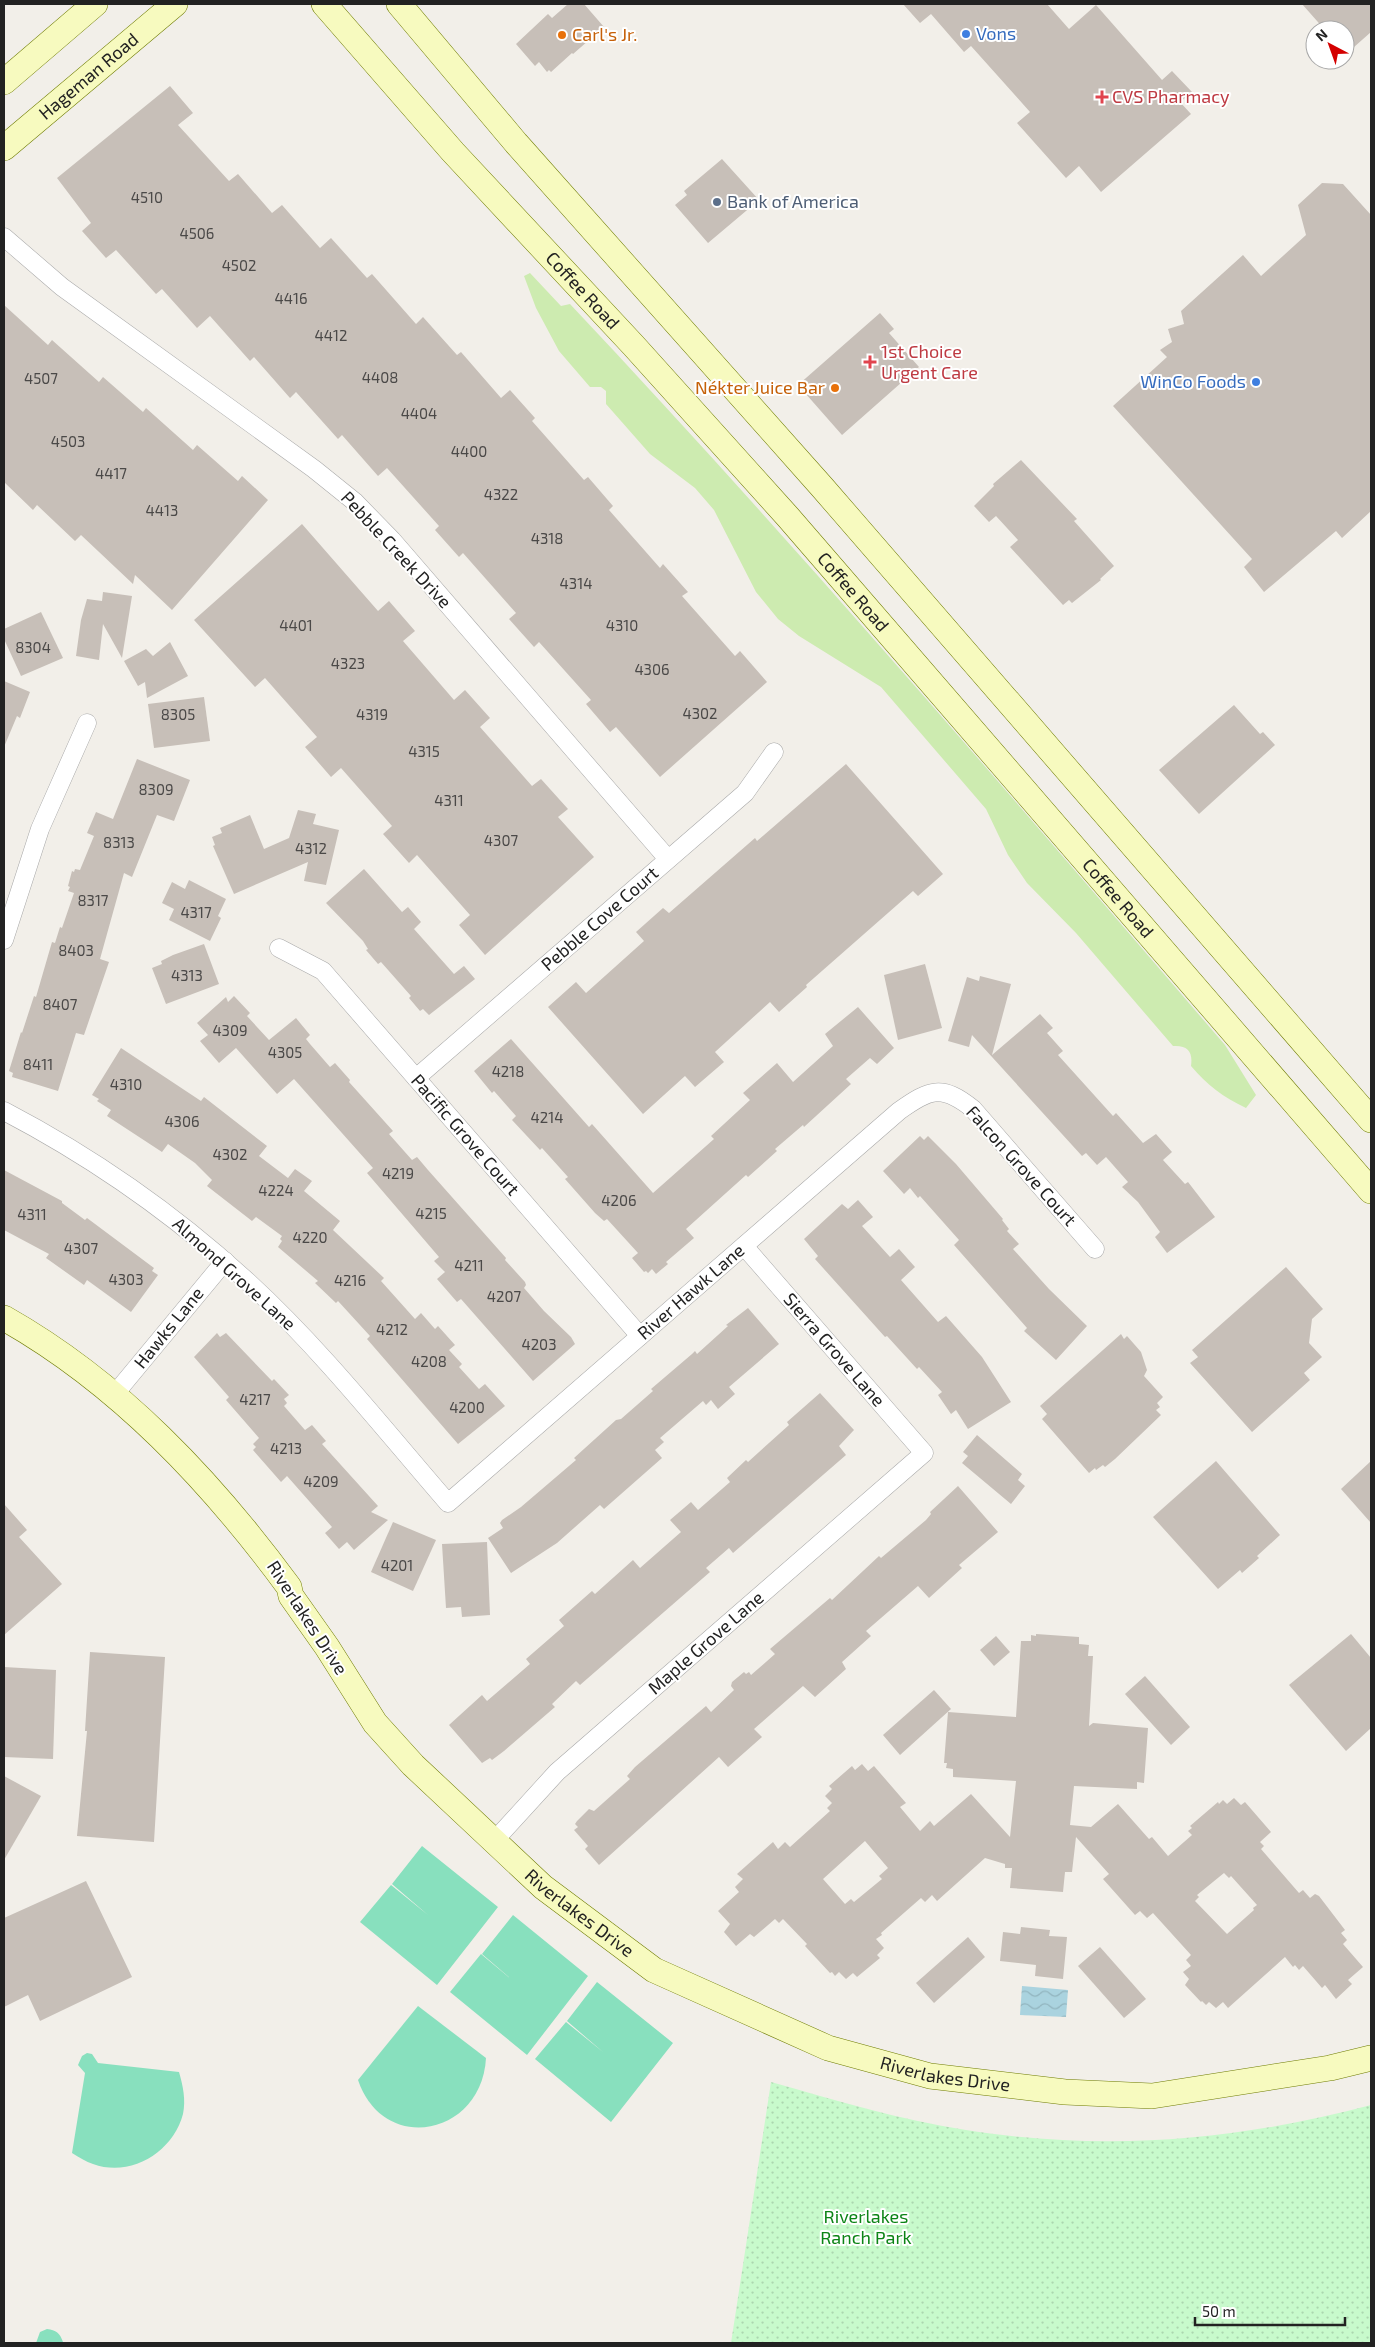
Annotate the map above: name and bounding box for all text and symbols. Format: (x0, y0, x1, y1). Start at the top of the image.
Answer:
north arrow (1305, 20, 1355, 70)
place label: Vons (976, 22, 1016, 44)
place label: Carl's Jr. (572, 23, 637, 45)
text: N (1312, 25, 1331, 45)
street label: Hageman Road (34, 28, 142, 124)
marker: Vons (960, 28, 972, 40)
marker: Carl's Jr. (556, 29, 568, 41)
place label: CVS Pharmacy (1112, 85, 1230, 107)
marker: CVS Pharmacy (1096, 91, 1108, 103)
house number: 4510 (131, 188, 163, 206)
place label: Bank of America (727, 190, 859, 212)
marker: Bank of America (711, 196, 723, 208)
house number: 4506 (180, 224, 214, 242)
street label: Coffee Road (542, 247, 625, 333)
house number: 4502 (222, 256, 256, 274)
house number: 4416 (274, 289, 308, 307)
house number: 4412 (315, 326, 347, 344)
place label: 1st Choice Urgent Care (881, 340, 978, 383)
marker: 1st Choice Urgent Care (863, 355, 877, 369)
house number: 4408 (362, 368, 398, 386)
house number: 4507 (24, 369, 58, 387)
place label: WinCo Foods (1140, 370, 1246, 392)
place label: Nékter Juice Bar (695, 376, 825, 398)
marker: WinCo Foods (1250, 376, 1262, 388)
marker: Nékter Juice Bar (829, 382, 841, 394)
house number: 4404 (401, 404, 437, 422)
house number: 4503 (51, 432, 85, 450)
house number: 4400 (451, 442, 487, 460)
house number: 4417 (95, 464, 127, 482)
house number: 4322 (484, 485, 518, 503)
street label: Pebble Creek Drive (337, 486, 457, 612)
house number: 4413 (146, 501, 178, 519)
house number: 4318 (531, 529, 563, 547)
street label: Coffee Road (813, 547, 894, 636)
house number: 4314 (560, 574, 592, 592)
house number: 4401 (279, 616, 313, 634)
house number: 4310 (606, 616, 638, 634)
house number: 8304 (15, 638, 51, 656)
house number: 4323 (331, 654, 365, 672)
house number: 4306 (634, 660, 670, 678)
house number: 4302 (682, 704, 718, 722)
house number: 8305 (161, 705, 195, 723)
house number: 4319 (356, 705, 388, 723)
house number: 4315 (408, 742, 440, 760)
house number: 8309 (138, 780, 174, 798)
house number: 4311 (434, 791, 464, 809)
house number: 4307 (484, 831, 518, 849)
house number: 8313 (103, 833, 135, 851)
house number: 4312 (295, 839, 327, 857)
street label: Coffee Road (1078, 853, 1159, 942)
street label: Pebble Cove Court (536, 861, 663, 975)
house number: 8317 (77, 891, 109, 909)
house number: 4317 (180, 903, 212, 921)
house number: 8403 (58, 941, 94, 959)
house number: 4313 (171, 966, 203, 984)
house number: 8407 (42, 995, 78, 1013)
house number: 4309 (212, 1021, 248, 1039)
house number: 4305 (268, 1043, 302, 1061)
house number: 8411 (23, 1055, 53, 1073)
house number: 4218 (492, 1062, 524, 1080)
street label: Pacific Grove Court (407, 1069, 525, 1200)
house number: 4310 (110, 1075, 142, 1093)
street label: Falcon Grove Court (962, 1101, 1082, 1230)
house number: 4214 (531, 1108, 563, 1126)
house number: 4306 (164, 1112, 200, 1130)
house number: 4302 (212, 1145, 248, 1163)
house number: 4219 (382, 1164, 414, 1182)
house number: 4224 (258, 1181, 294, 1199)
house number: 4206 (601, 1191, 637, 1209)
house number: 4215 (415, 1204, 447, 1222)
house number: 4311 (17, 1205, 47, 1223)
street label: Almond Grove Lane (169, 1212, 301, 1334)
house number: 4220 (292, 1228, 328, 1246)
house number: 4307 (64, 1239, 98, 1257)
street label: River Hawk Lane (632, 1239, 748, 1344)
house number: 4211 (454, 1256, 484, 1274)
house number: 4303 (109, 1270, 143, 1288)
house number: 4216 (334, 1271, 366, 1289)
street label: Hawks Lane (129, 1282, 208, 1373)
house number: 4207 (487, 1287, 522, 1305)
street label: Sierra Grove Lane (779, 1288, 890, 1411)
house number: 4212 (376, 1320, 408, 1338)
house number: 4203 (521, 1335, 557, 1353)
house number: 4208 (411, 1352, 447, 1370)
house number: 4217 (239, 1390, 271, 1408)
house number: 4200 (449, 1398, 485, 1416)
house number: 4213 (270, 1439, 302, 1457)
house number: 4209 (303, 1472, 339, 1490)
street label: Riverlakes Drive (263, 1556, 353, 1679)
house number: 4201 (381, 1556, 413, 1574)
street label: Maple Grove Lane (643, 1586, 768, 1698)
street label: Riverlakes Drive (521, 1864, 639, 1961)
street label: Riverlakes Drive (878, 2051, 1011, 2095)
park label: Riverlakes Ranch Park (820, 2205, 912, 2248)
scale bar (1195, 2294, 1345, 2326)
text: 50 m (1202, 2302, 1236, 2320)

